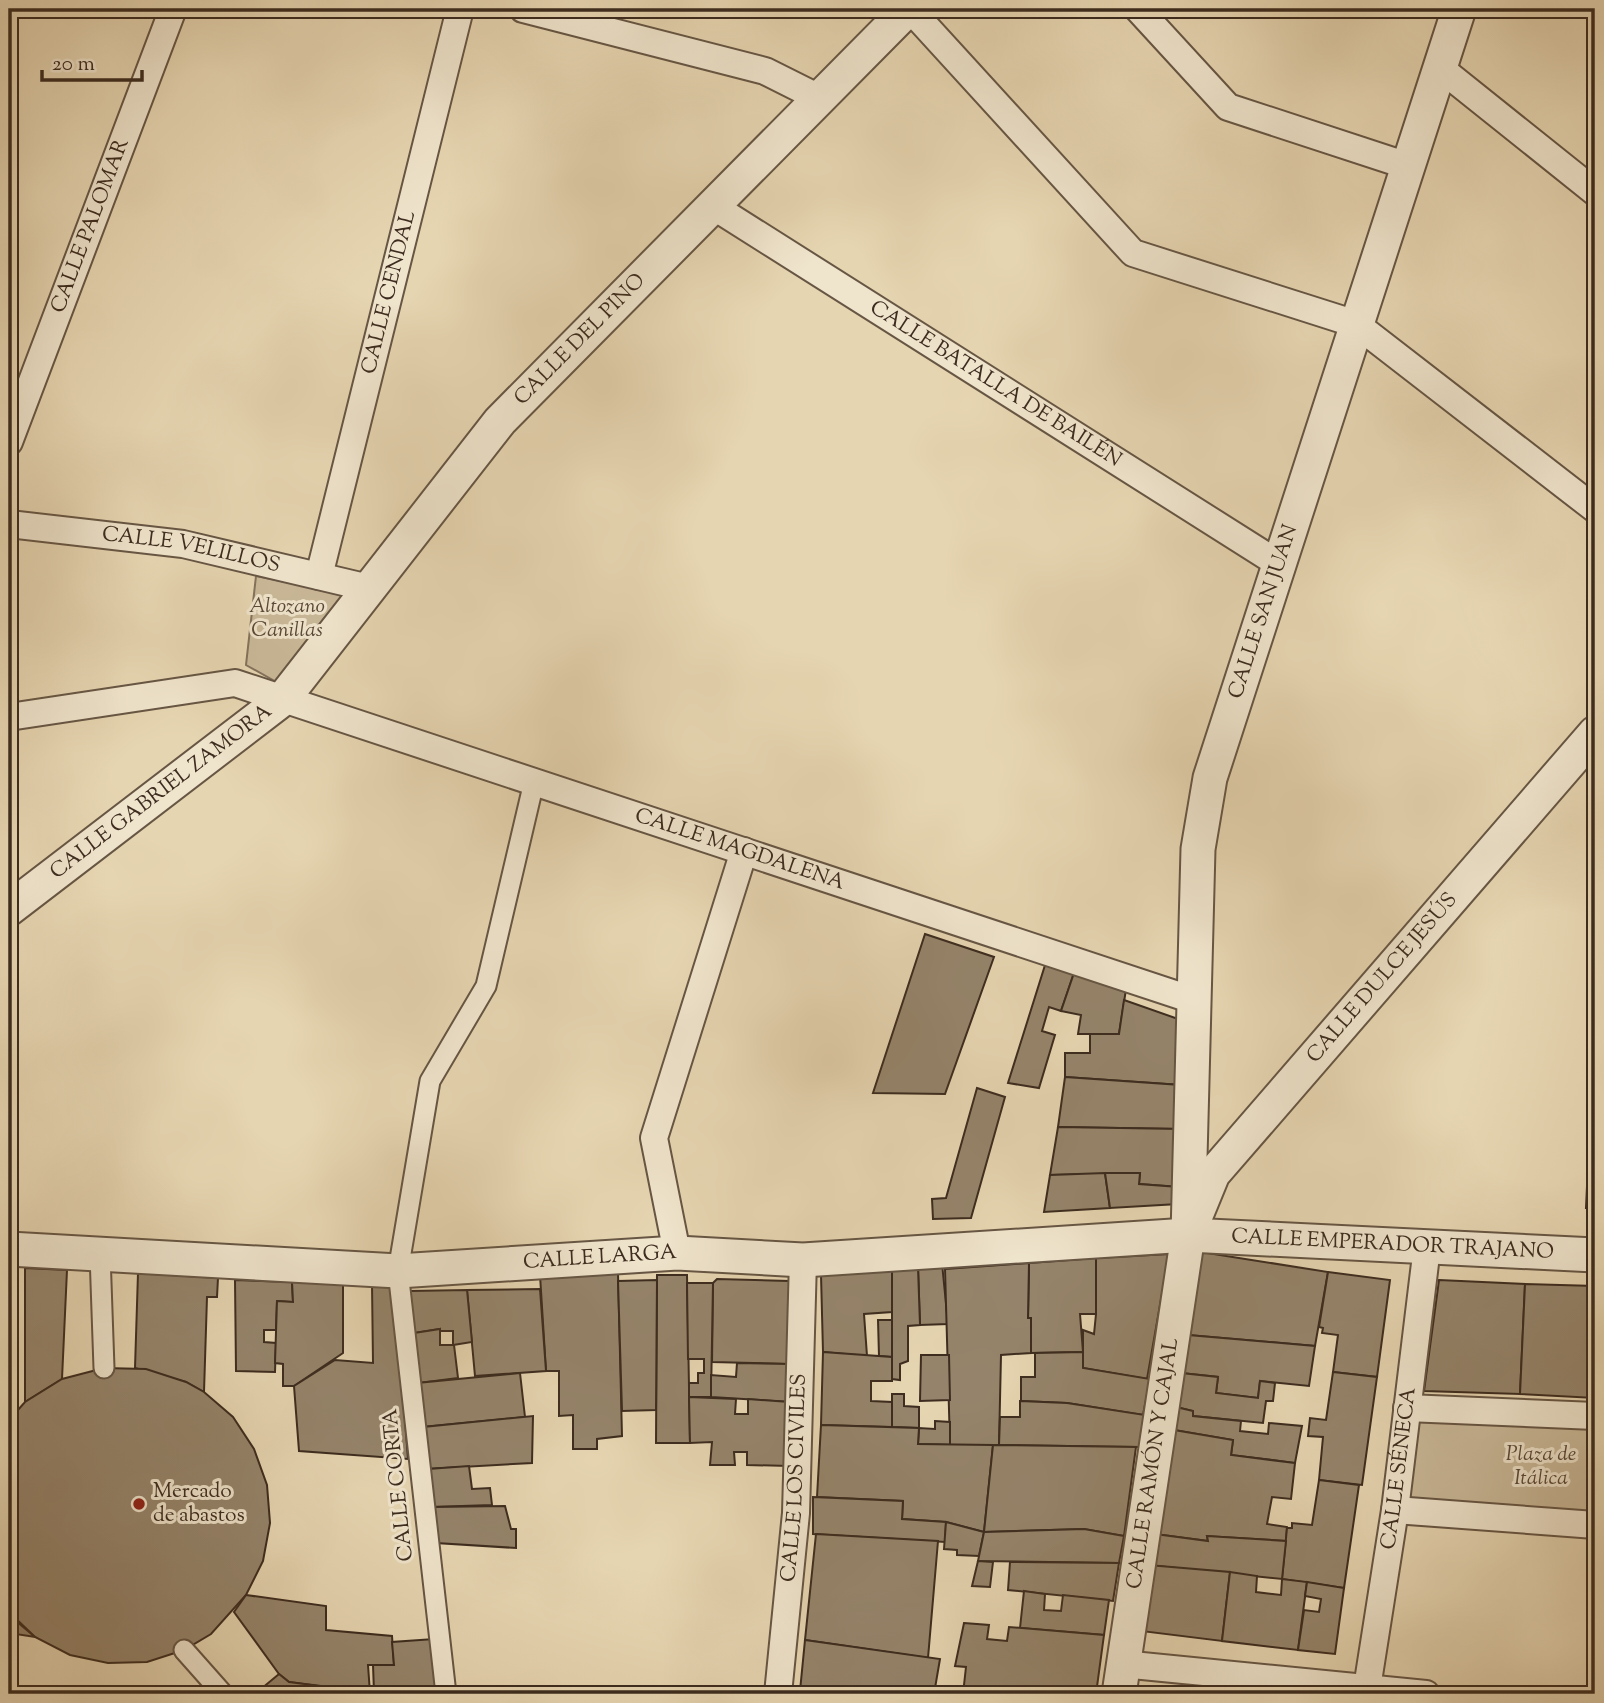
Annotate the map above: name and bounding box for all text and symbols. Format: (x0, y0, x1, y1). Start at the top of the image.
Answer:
scale bar (42, 38, 142, 82)
text: 20 m (52, 50, 95, 80)
street label: CALLE PALOMAR (44, 134, 137, 317)
street label: CALLE CENDAL (355, 207, 424, 377)
street label: CALLE DEL PINO (508, 267, 653, 413)
street label: CALLE BATALLA DE BAILÉN (864, 294, 1127, 476)
street label: CALLE VELILLOS (100, 520, 283, 581)
street label: CALLE SAN JUAN (1222, 521, 1306, 703)
park label: Altozano Canillas (249, 592, 325, 646)
street label: CALLE GABRIEL ZAMORA (44, 697, 279, 887)
street label: CALLE MAGDALENA (631, 801, 849, 899)
street label: CALLE DULCE JESÚS (1300, 886, 1465, 1070)
street label: CALLE EMPERADOR TRAJANO (1231, 1222, 1555, 1268)
street label: CALLE LARGA (522, 1238, 678, 1278)
street label: CALLE RAMÓN Y CAJAL (1120, 1336, 1187, 1591)
street label: CALLE LOS CIVILES (774, 1373, 815, 1583)
street label: CALLE SÉNECA (1374, 1386, 1425, 1552)
street label: CALLE CORTA (376, 1407, 422, 1563)
park label: Plaza de Itálica (1506, 1440, 1576, 1494)
place label: Mercado de abastos (153, 1477, 245, 1531)
marker: Mercado de abastos (131, 1496, 147, 1512)

